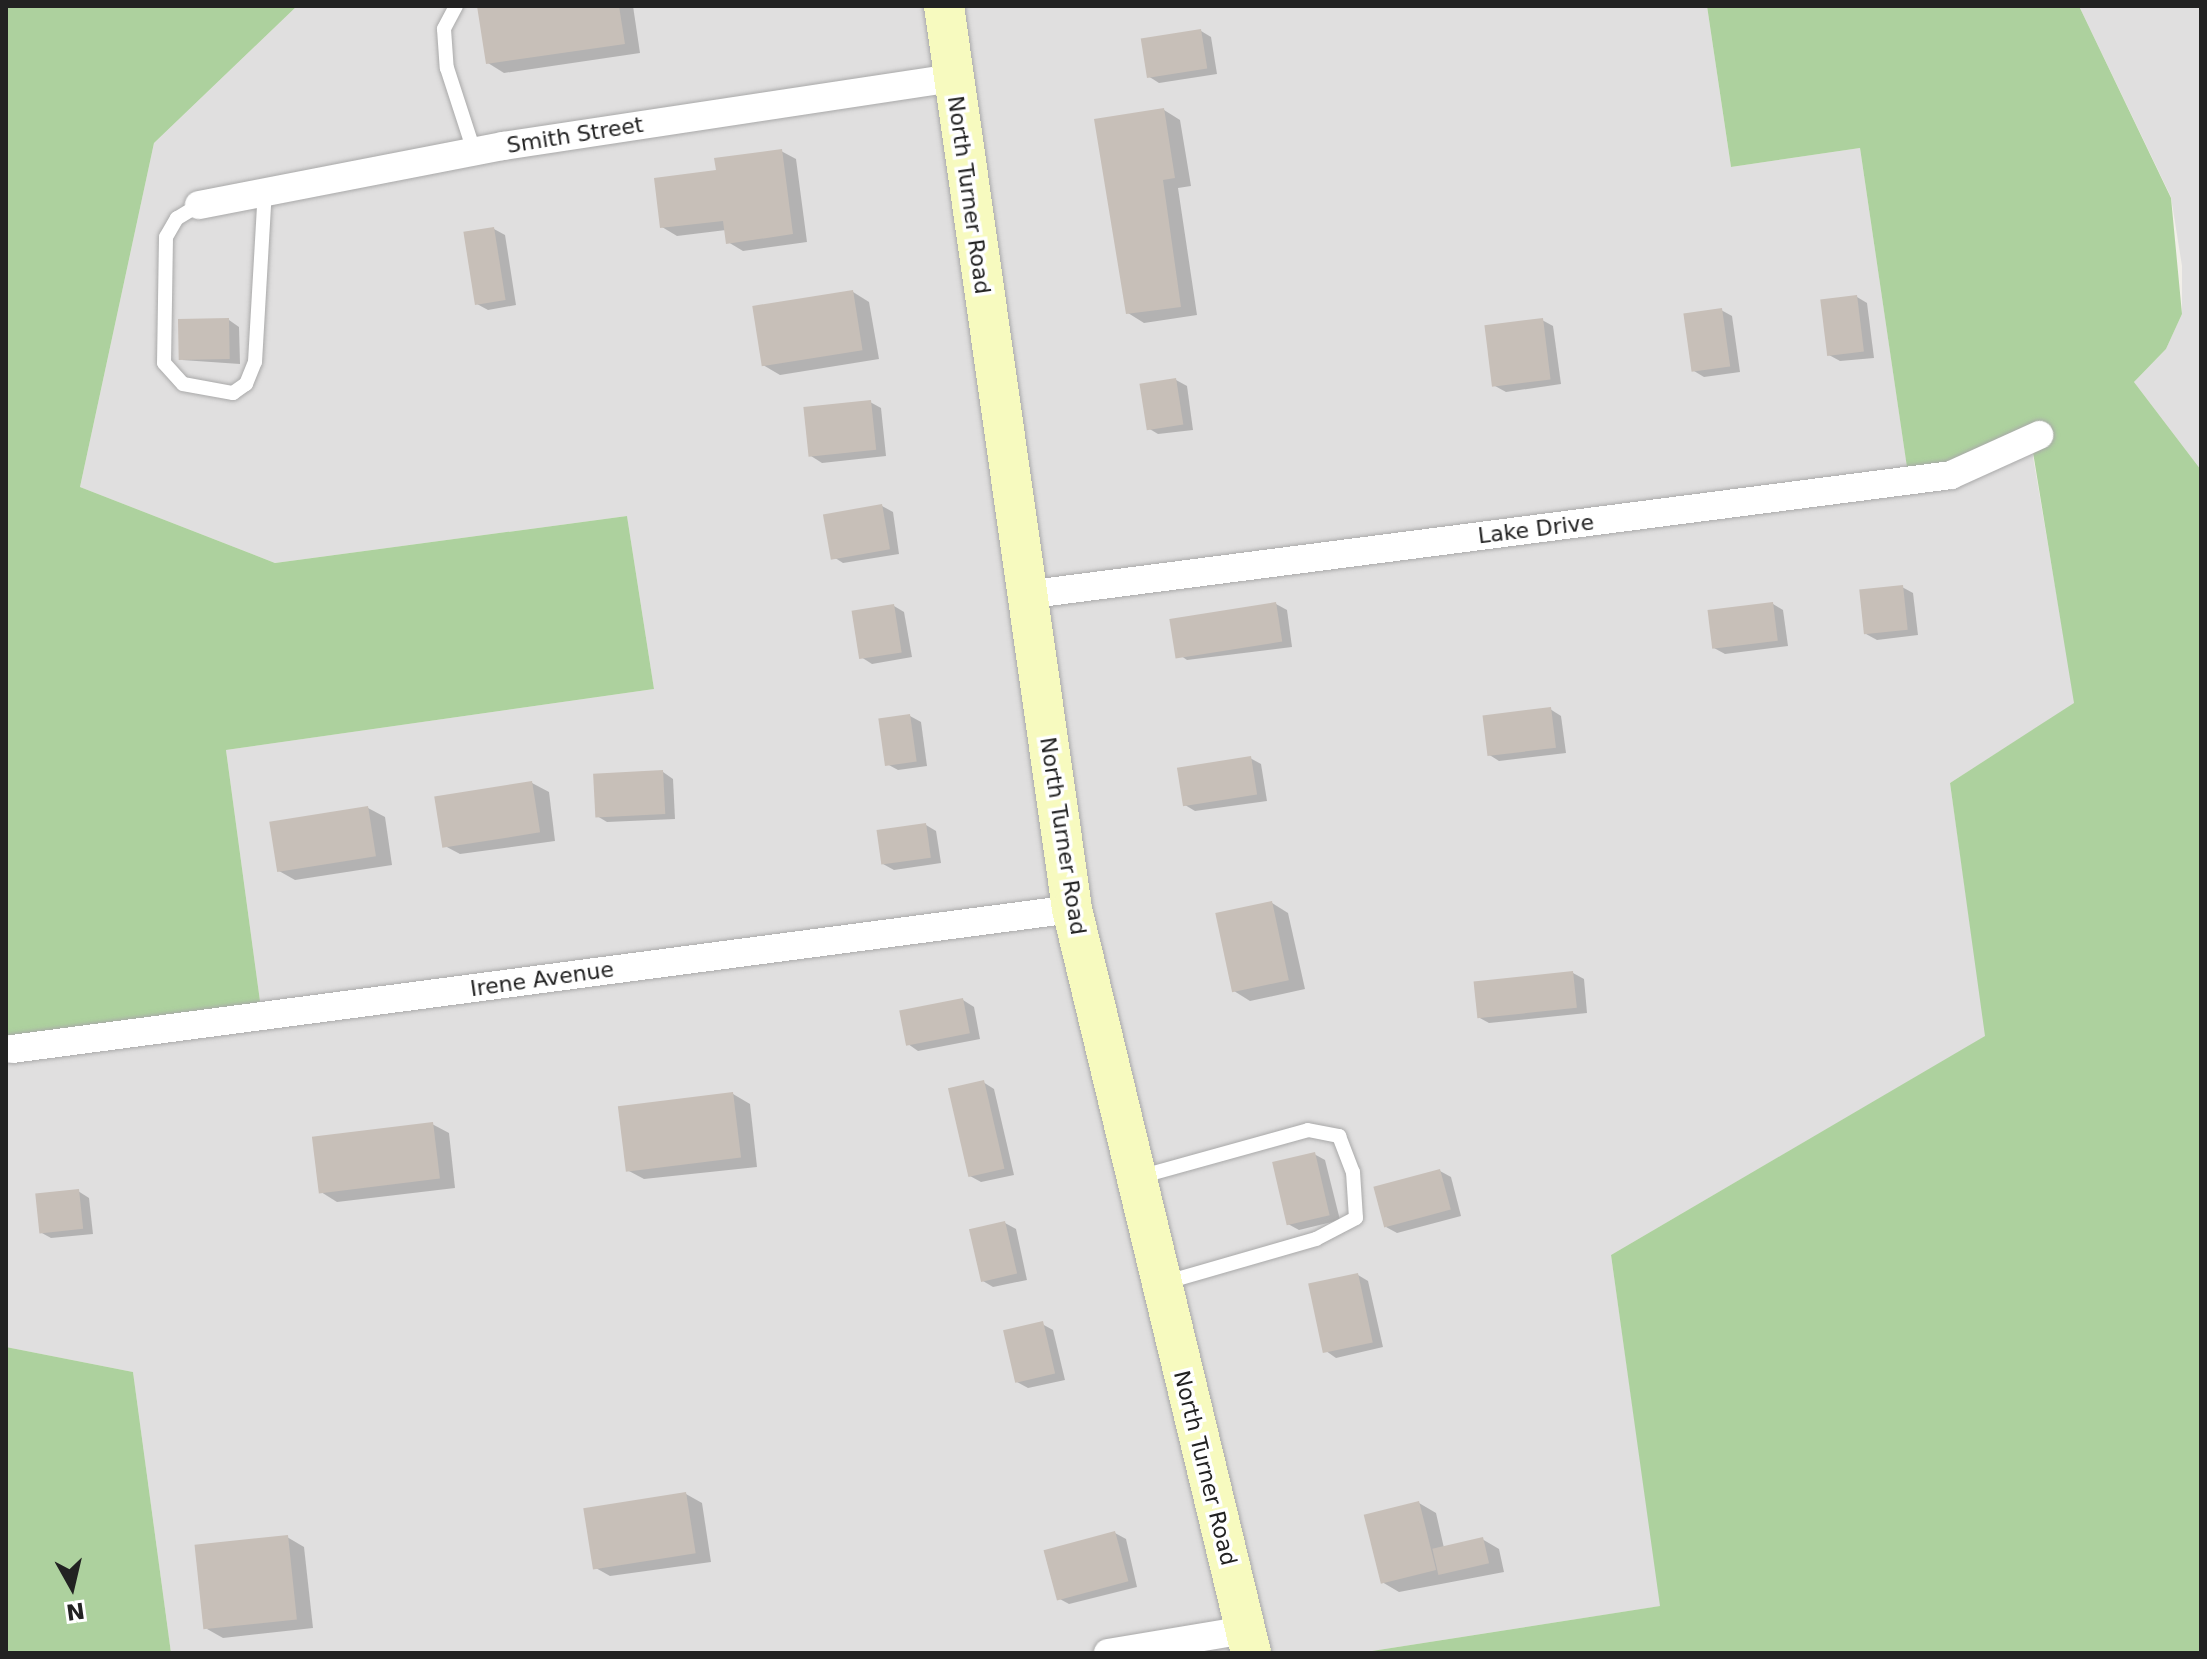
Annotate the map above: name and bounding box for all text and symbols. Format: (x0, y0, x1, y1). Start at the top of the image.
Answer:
street label: North Turner Road (942, 94, 996, 296)
street label: Smith Street (505, 111, 645, 159)
street label: Lake Drive (1476, 509, 1596, 549)
street label: North Turner Road (1034, 735, 1092, 937)
street label: Irene Avenue (468, 956, 616, 1002)
street label: North Turner Road (1168, 1368, 1242, 1568)
north arrow (32, 1547, 112, 1627)
text: N (65, 1598, 86, 1625)

